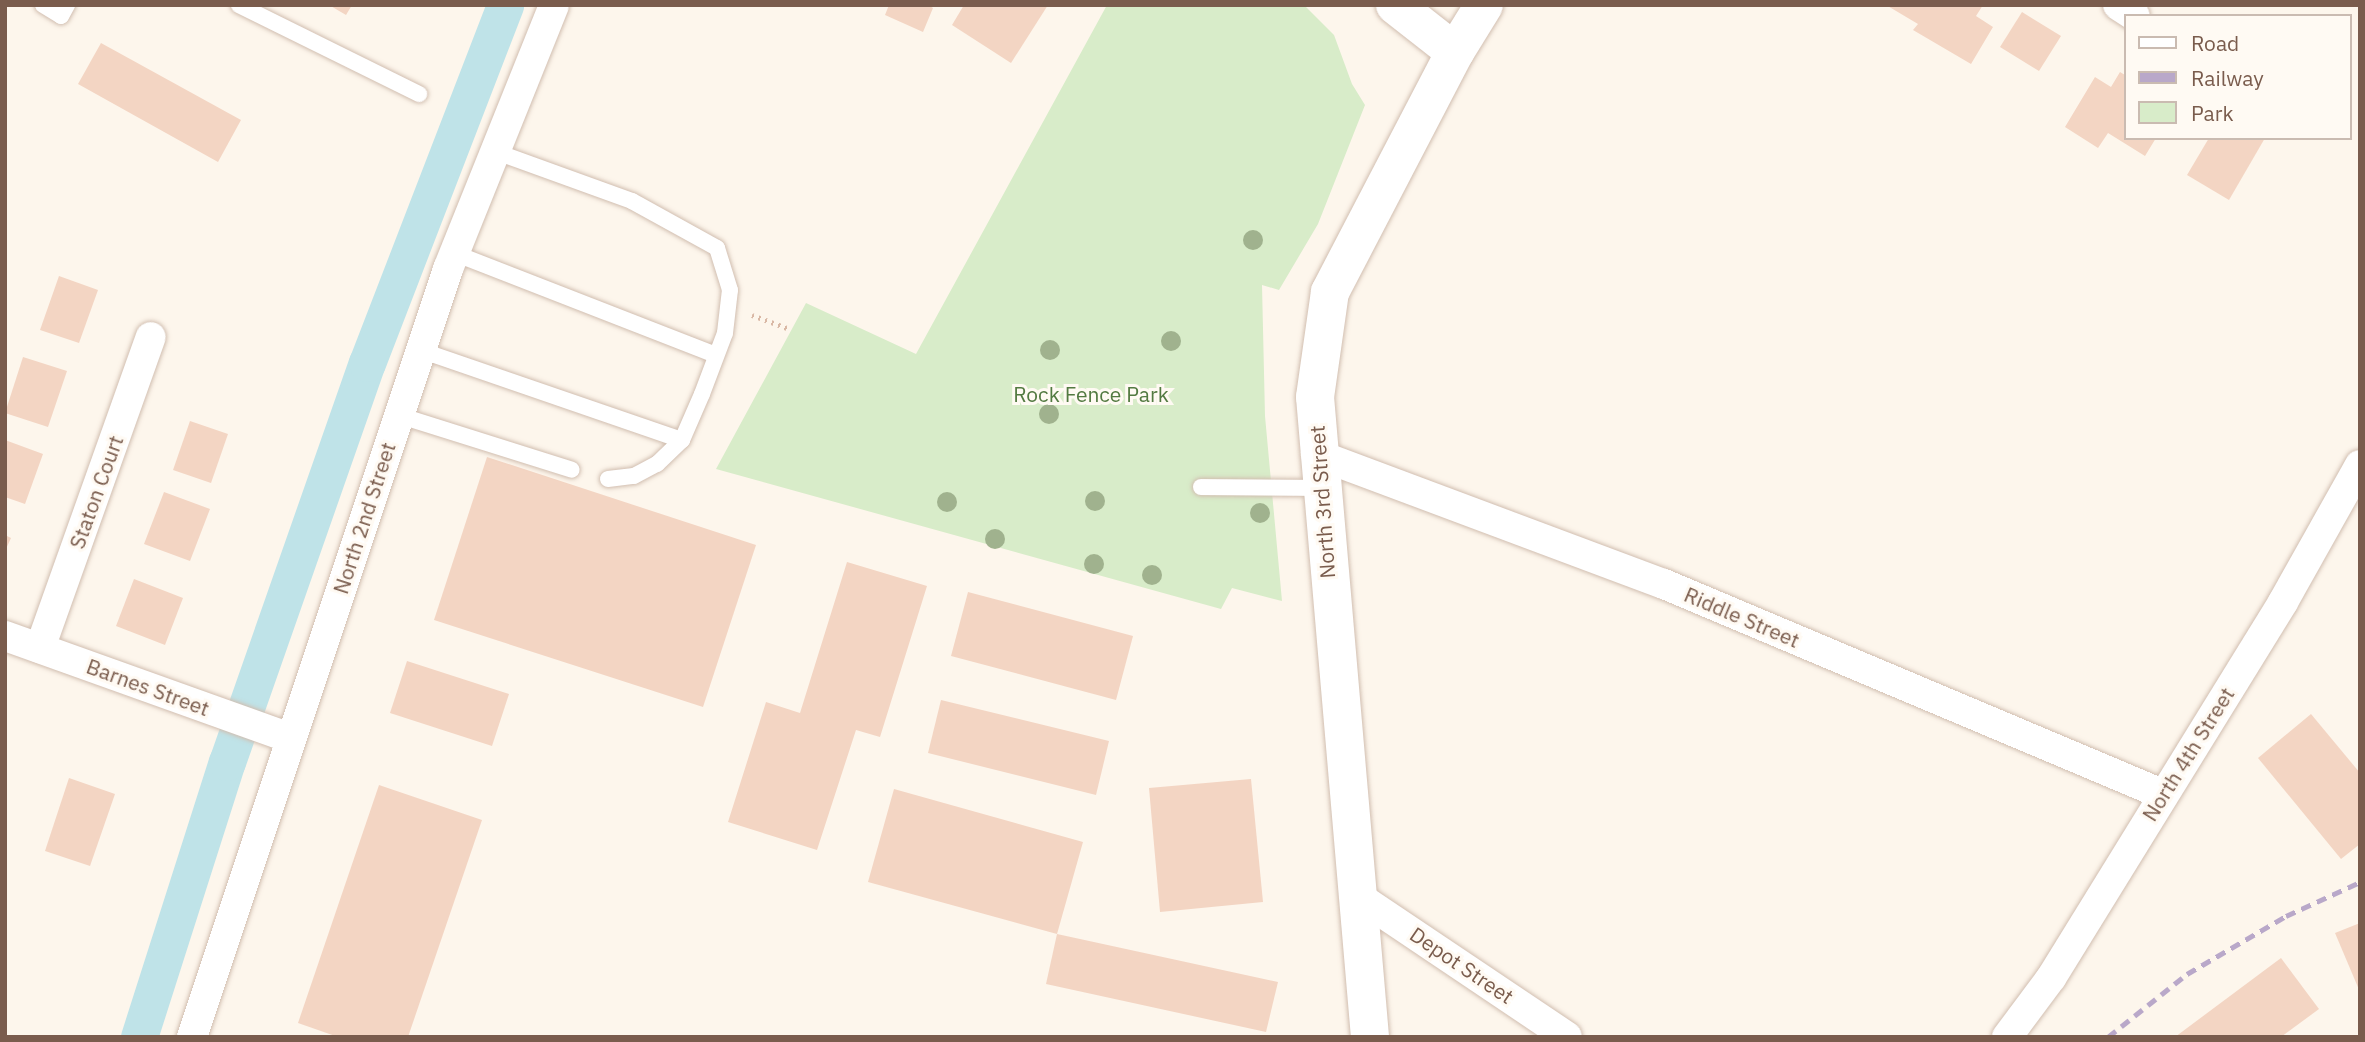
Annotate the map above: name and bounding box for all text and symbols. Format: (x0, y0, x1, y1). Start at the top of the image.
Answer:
legend (2124, 14, 2351, 140)
text: Road (2191, 29, 2239, 57)
text: Railway (2191, 64, 2264, 92)
text: Park (2191, 99, 2234, 127)
park label: Rock Fence Park (1013, 381, 1169, 407)
street label: North 3rd Street (1304, 425, 1340, 579)
street label: Staton Court (64, 432, 128, 552)
street label: North 2nd Street (328, 439, 400, 597)
street label: Riddle Street (1681, 581, 1803, 653)
street label: Barnes Street (83, 653, 213, 721)
street label: North 4th Street (2137, 682, 2239, 826)
street label: Depot Street (1405, 921, 1519, 1009)

